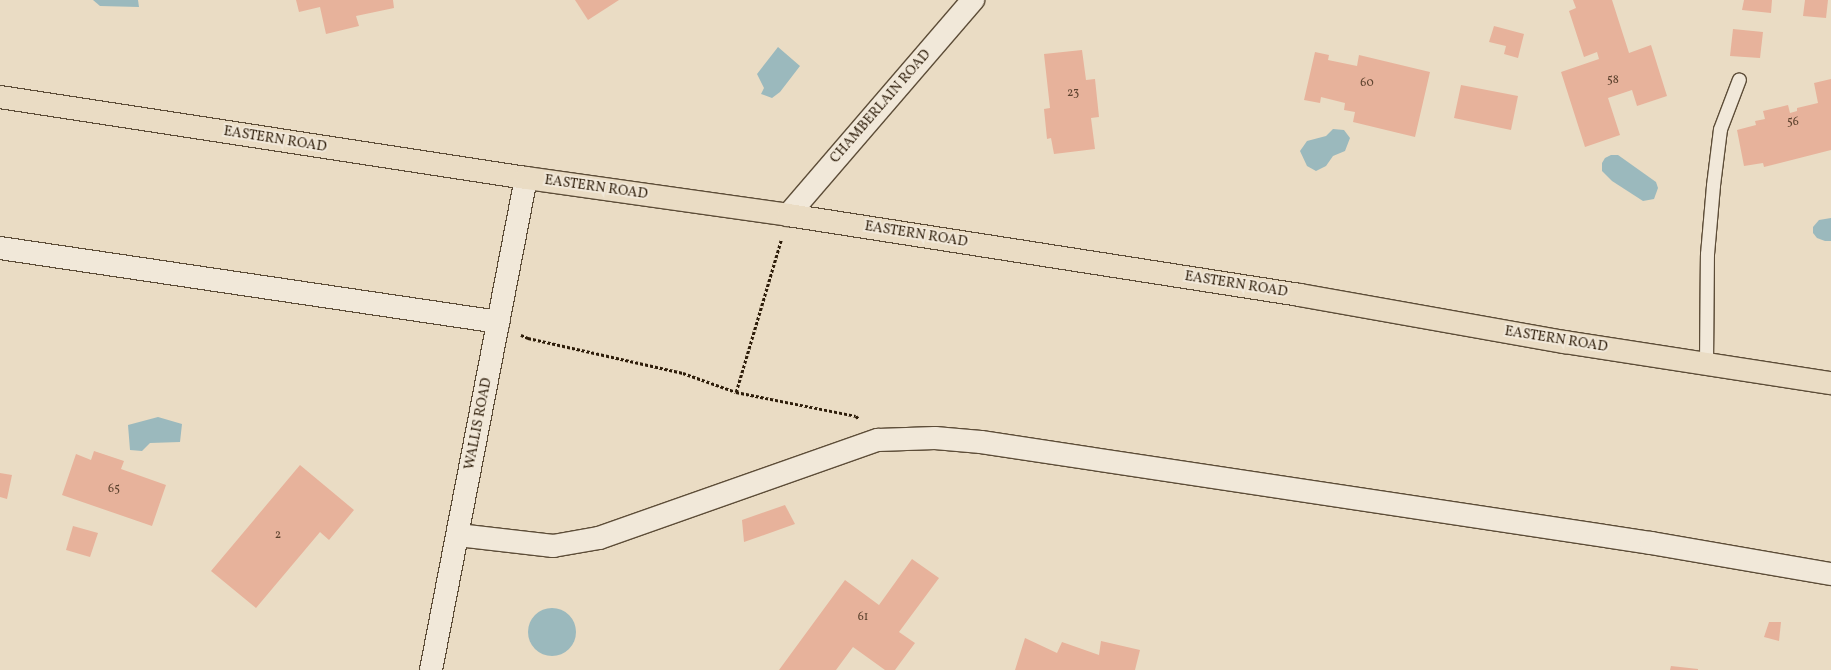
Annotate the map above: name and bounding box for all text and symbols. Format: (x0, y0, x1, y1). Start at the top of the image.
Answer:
street label: CHAMBERLAIN ROAD (827, 47, 935, 167)
house number: 58 (1607, 74, 1619, 88)
house number: 60 (1360, 77, 1374, 91)
house number: 23 (1067, 87, 1079, 101)
house number: 56 (1787, 116, 1799, 130)
street label: EASTERN ROAD (222, 124, 328, 156)
street label: EASTERN ROAD (543, 172, 649, 204)
street label: EASTERN ROAD (863, 219, 969, 251)
street label: EASTERN ROAD (1183, 269, 1289, 301)
street label: EASTERN ROAD (1503, 324, 1609, 356)
street label: WALLIS ROAD (462, 377, 496, 471)
house number: 65 (108, 483, 120, 497)
house number: 2 (275, 529, 281, 543)
house number: 61 (858, 611, 868, 625)

